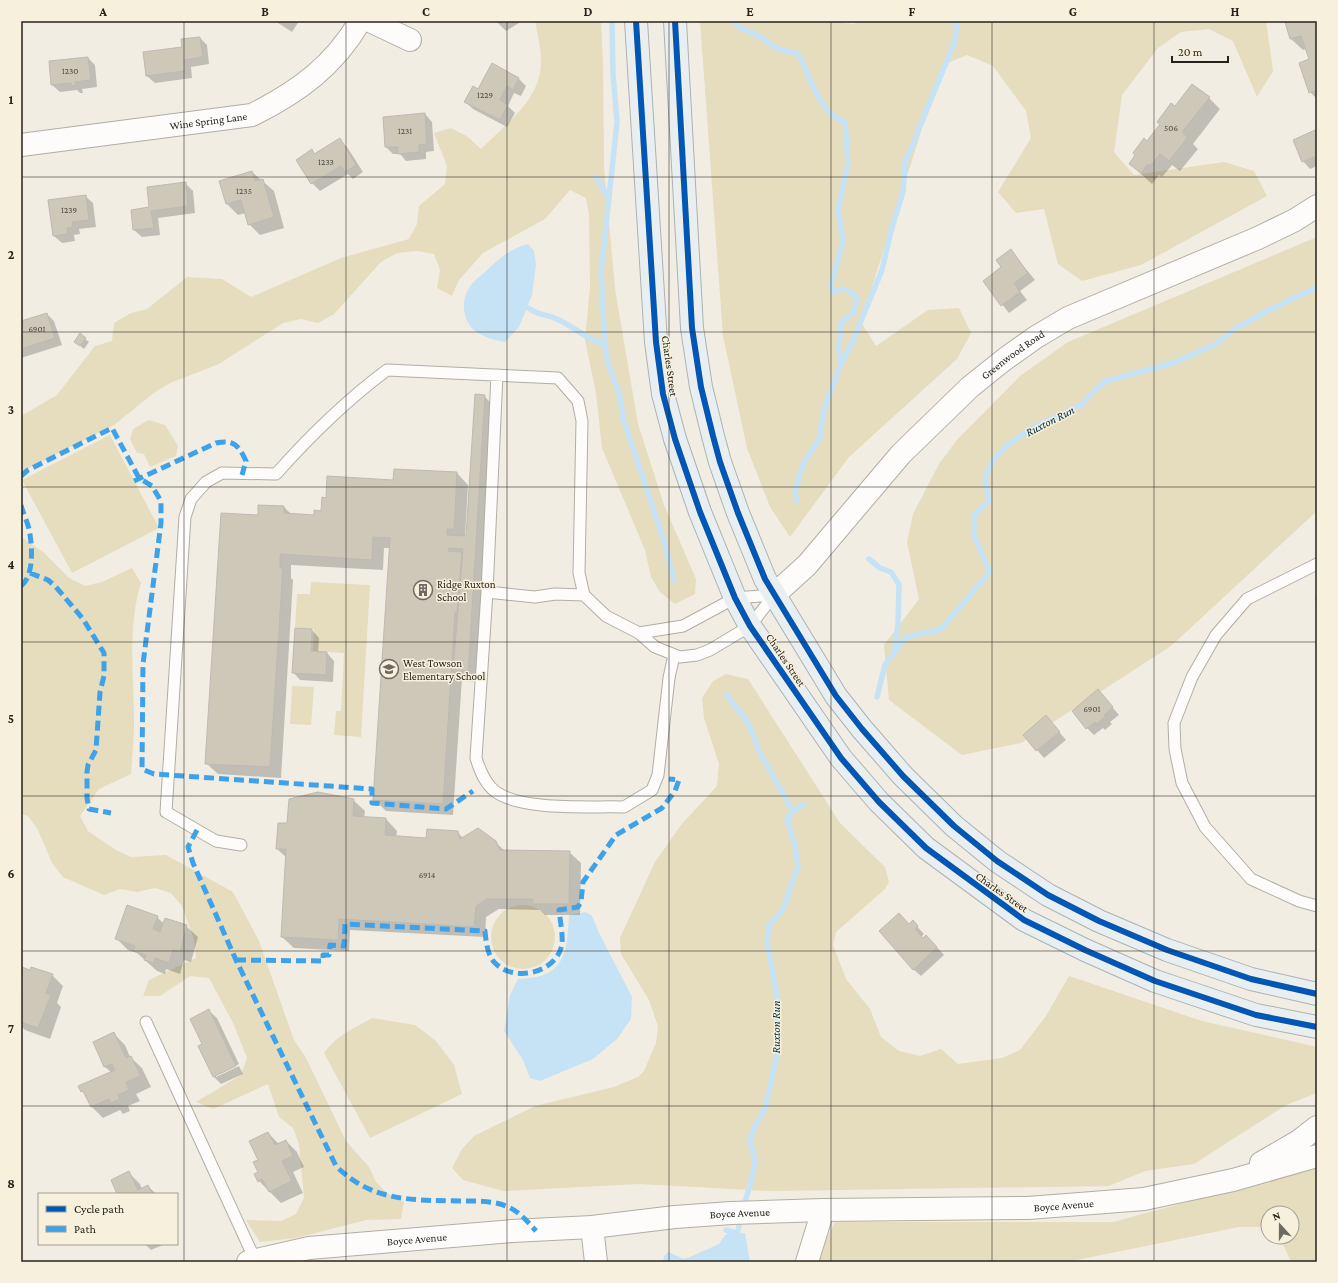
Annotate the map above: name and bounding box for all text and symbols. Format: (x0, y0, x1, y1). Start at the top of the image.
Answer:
text: A (98, 4, 107, 19)
text: B (261, 4, 269, 19)
text: C (422, 4, 430, 19)
text: D (584, 4, 593, 19)
text: E (746, 4, 754, 19)
text: F (909, 4, 916, 19)
text: G (1069, 4, 1077, 19)
text: H (1231, 4, 1240, 19)
scale bar (1172, 38, 1228, 64)
text: 20 m (1178, 45, 1203, 59)
house number: 1230 (62, 66, 78, 76)
house number: 1229 (477, 90, 493, 100)
text: 1 (9, 92, 14, 107)
street label: Wine Spring Lane (169, 110, 248, 132)
house number: 506 (1164, 123, 1178, 133)
house number: 1231 (398, 126, 412, 136)
house number: 1233 (318, 157, 334, 167)
house number: 1235 (236, 186, 252, 196)
house number: 1239 (61, 205, 77, 215)
text: 2 (8, 247, 15, 262)
house number: 6901 (29, 324, 46, 334)
street label: Greenwood Road (979, 327, 1047, 382)
street label: Charles Street (660, 335, 680, 397)
text: 3 (8, 402, 14, 417)
water label: Ruxton Run (1023, 403, 1077, 439)
text: 4 (7, 557, 15, 572)
place label: Ridge Ruxton School (437, 578, 496, 603)
building icon: Ridge Ruxton School (412, 579, 434, 601)
street label: Charles Street (764, 631, 808, 689)
place label: West Towson Elementary School (403, 657, 486, 683)
school or university icon: West Towson Elementary School (378, 658, 400, 680)
house number: 6901 (1084, 704, 1101, 714)
text: 5 (8, 711, 14, 726)
text: 6 (7, 866, 15, 881)
house number: 6914 (419, 870, 436, 880)
street label: Charles Street (973, 870, 1031, 915)
water label: Ruxton Run (769, 1000, 783, 1054)
text: 7 (8, 1021, 14, 1036)
text: 8 (7, 1176, 15, 1191)
legend (38, 1193, 178, 1245)
street label: Boyce Avenue (1033, 1197, 1094, 1214)
text: Cycle path (74, 1202, 125, 1216)
north arrow (1260, 1205, 1300, 1245)
street label: Boyce Avenue (709, 1206, 770, 1221)
text: N (1271, 1209, 1283, 1223)
text: Path (74, 1222, 96, 1236)
street label: Boyce Avenue (386, 1230, 448, 1248)

